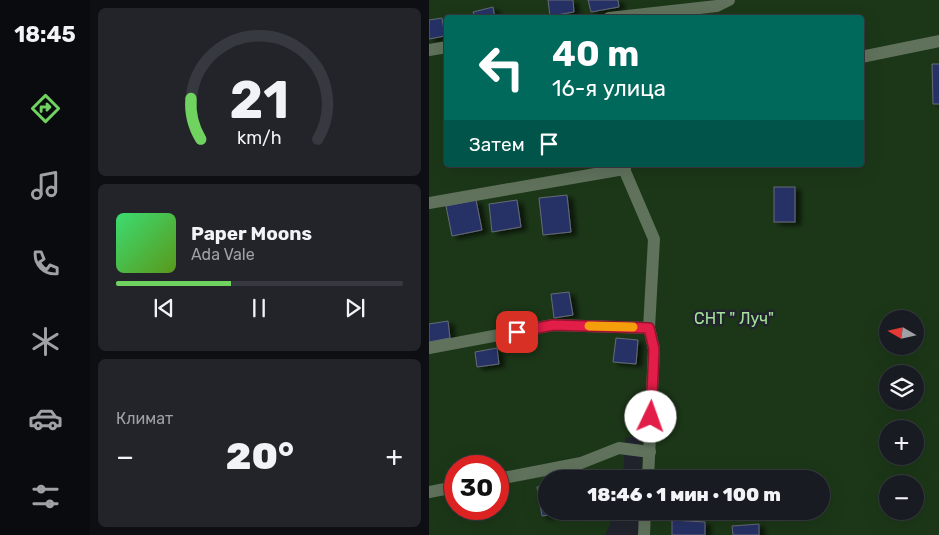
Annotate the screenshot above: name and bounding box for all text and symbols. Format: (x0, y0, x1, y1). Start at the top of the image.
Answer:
text: 18:45 (14, 21, 76, 48)
text: 40 m (552, 33, 639, 75)
icon: left (469, 35, 534, 100)
text: 21 (230, 69, 289, 131)
text: 16-я улица (552, 75, 666, 102)
icon: directions (28, 91, 63, 126)
text: km/h (237, 127, 282, 148)
icon: arrive (535, 130, 563, 158)
text: Затем (469, 133, 525, 156)
icon: music (28, 168, 63, 203)
text: Paper Moons (191, 222, 312, 245)
text: Ada Vale (191, 245, 255, 264)
icon: phone (28, 246, 63, 281)
icon: previous (150, 294, 178, 322)
icon: pause (245, 294, 273, 322)
icon: next (341, 294, 369, 322)
park label: СНТ " Луч" (694, 309, 774, 328)
north arrow (879, 310, 924, 355)
map controls (879, 310, 924, 520)
pin (496, 311, 538, 353)
icon: arrive (503, 318, 531, 346)
icon: climate (28, 324, 63, 359)
button: layers (879, 365, 924, 410)
position arrow (624, 390, 676, 442)
icon: car (28, 401, 63, 436)
text: Климат (116, 409, 173, 428)
button: + (879, 420, 924, 465)
text: 20° (226, 433, 294, 479)
text: − (116, 440, 134, 473)
text: + (386, 440, 403, 473)
speed limit sign: 30 (444, 455, 509, 520)
button: − (879, 475, 924, 520)
icon: filters (28, 479, 63, 514)
text: 18:46 · 1 мин · 100 m (587, 483, 781, 506)

